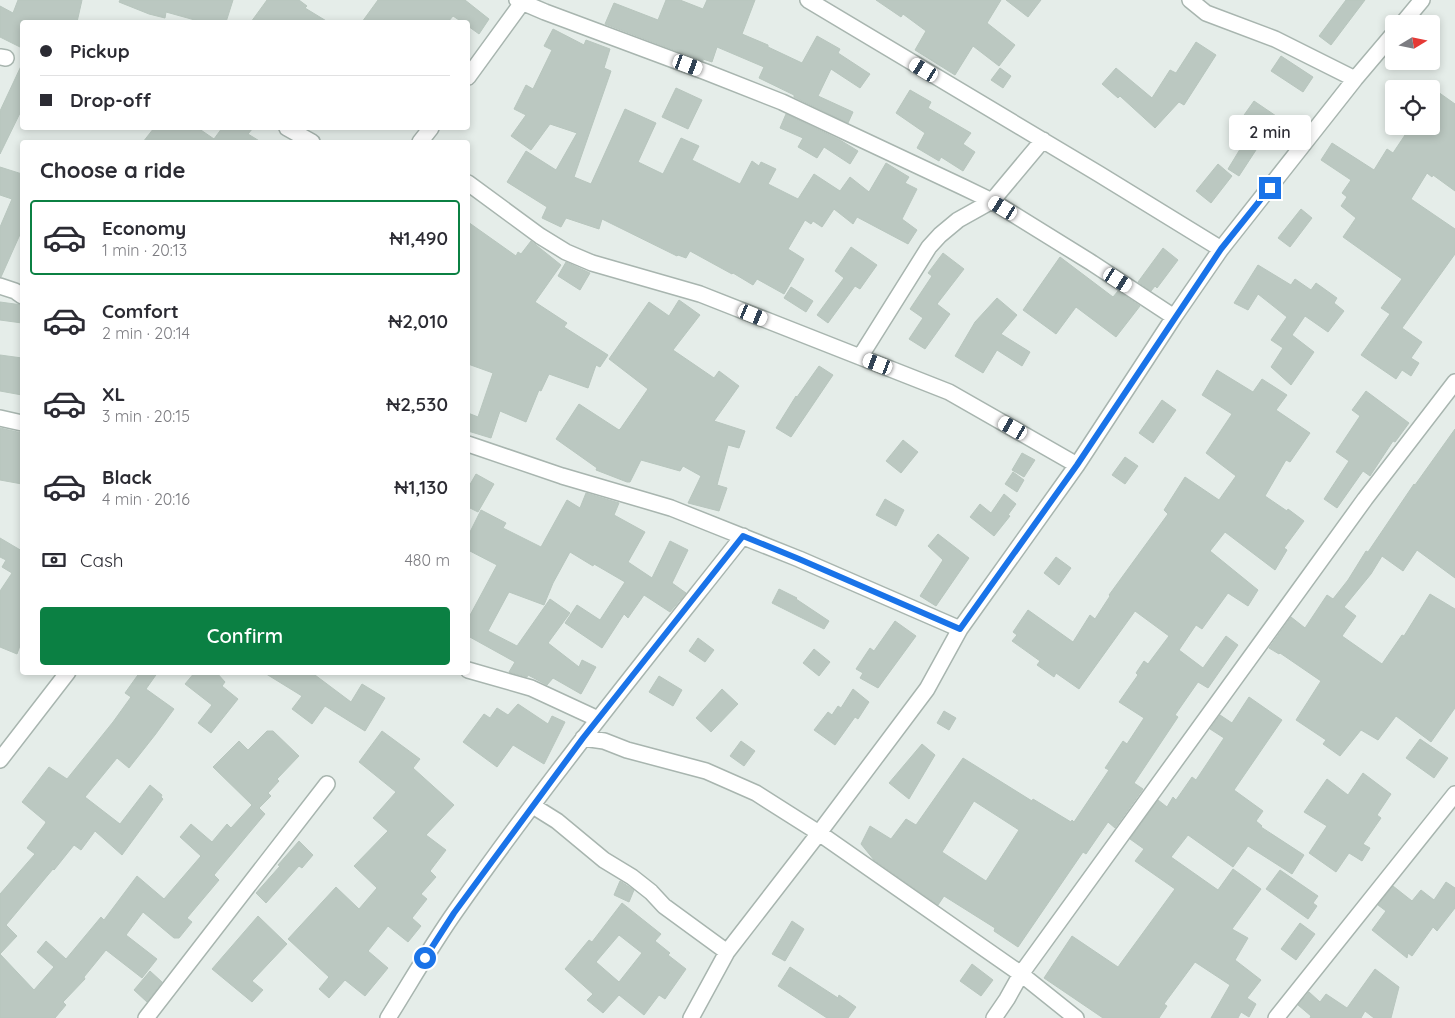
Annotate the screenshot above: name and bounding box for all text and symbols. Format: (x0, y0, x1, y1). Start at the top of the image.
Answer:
north arrow (1385, 15, 1440, 70)
map controls (1385, 15, 1440, 135)
text: Pickup (70, 39, 130, 63)
car (671, 53, 704, 77)
car (907, 56, 940, 84)
button: locate (1385, 80, 1440, 135)
text: Drop-off (70, 88, 151, 112)
callout: 2 min (1229, 116, 1311, 150)
text: 2 min (1249, 122, 1291, 142)
text: Choose a ride (40, 156, 185, 184)
route end (1259, 177, 1281, 199)
car (986, 194, 1019, 222)
icon: car (42, 215, 87, 260)
text: Economy (102, 216, 186, 240)
text: ₦1,490 (389, 226, 448, 250)
text: 1 min · 20:13 (102, 240, 187, 260)
car (1101, 266, 1134, 294)
icon: car (42, 298, 87, 343)
text: Comfort (102, 299, 179, 323)
car (736, 302, 769, 328)
text: ₦2,010 (388, 309, 448, 333)
text: 2 min · 20:14 (102, 323, 190, 343)
car (861, 352, 894, 376)
icon: car (42, 381, 87, 426)
text: XL (102, 382, 125, 406)
text: ₦2,530 (386, 392, 448, 416)
text: 3 min · 20:15 (102, 406, 190, 426)
car (996, 414, 1029, 442)
icon: car (42, 464, 87, 509)
text: Black (102, 465, 152, 489)
text: ₦1,130 (394, 475, 448, 499)
text: 4 min · 20:16 (102, 489, 190, 509)
icon: cash (40, 546, 68, 574)
text: Cash (80, 548, 124, 572)
text: 480 m (404, 550, 450, 570)
button: Confirm (40, 607, 450, 665)
route start (414, 947, 436, 969)

